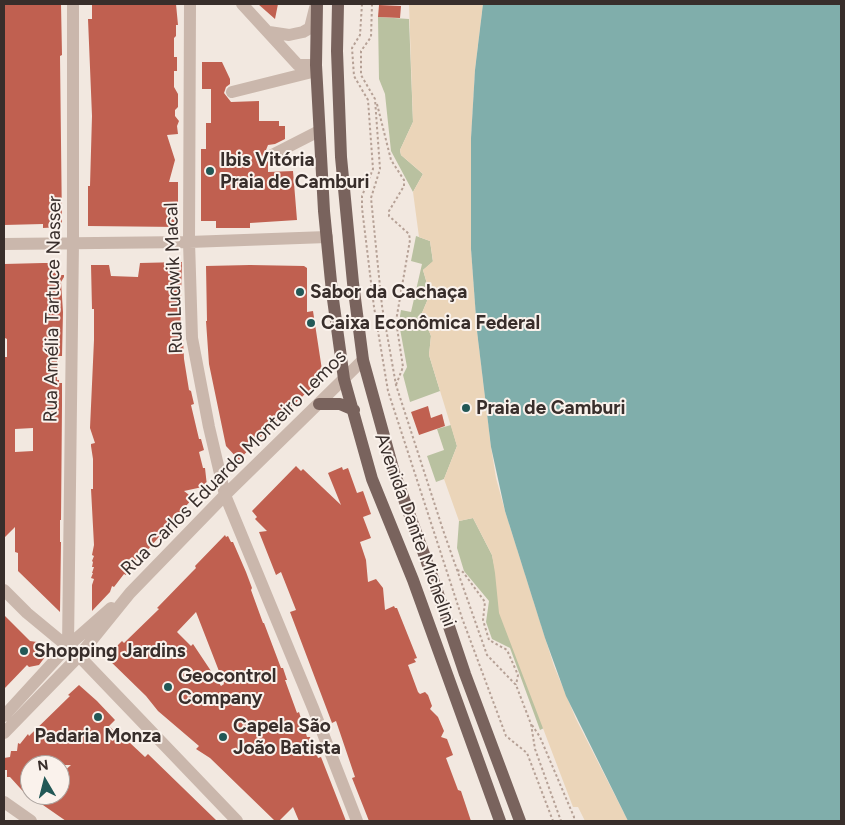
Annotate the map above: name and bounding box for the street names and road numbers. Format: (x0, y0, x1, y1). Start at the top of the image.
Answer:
street label: Rua Amélia Tartuce Nasser (40, 195, 66, 423)
street label: Rua Ludwik Macal (160, 202, 188, 354)
street label: Rua Carlos Eduardo Monteiro Lemos (117, 346, 351, 580)
street label: Avenida Dante Michelini (369, 430, 461, 630)

